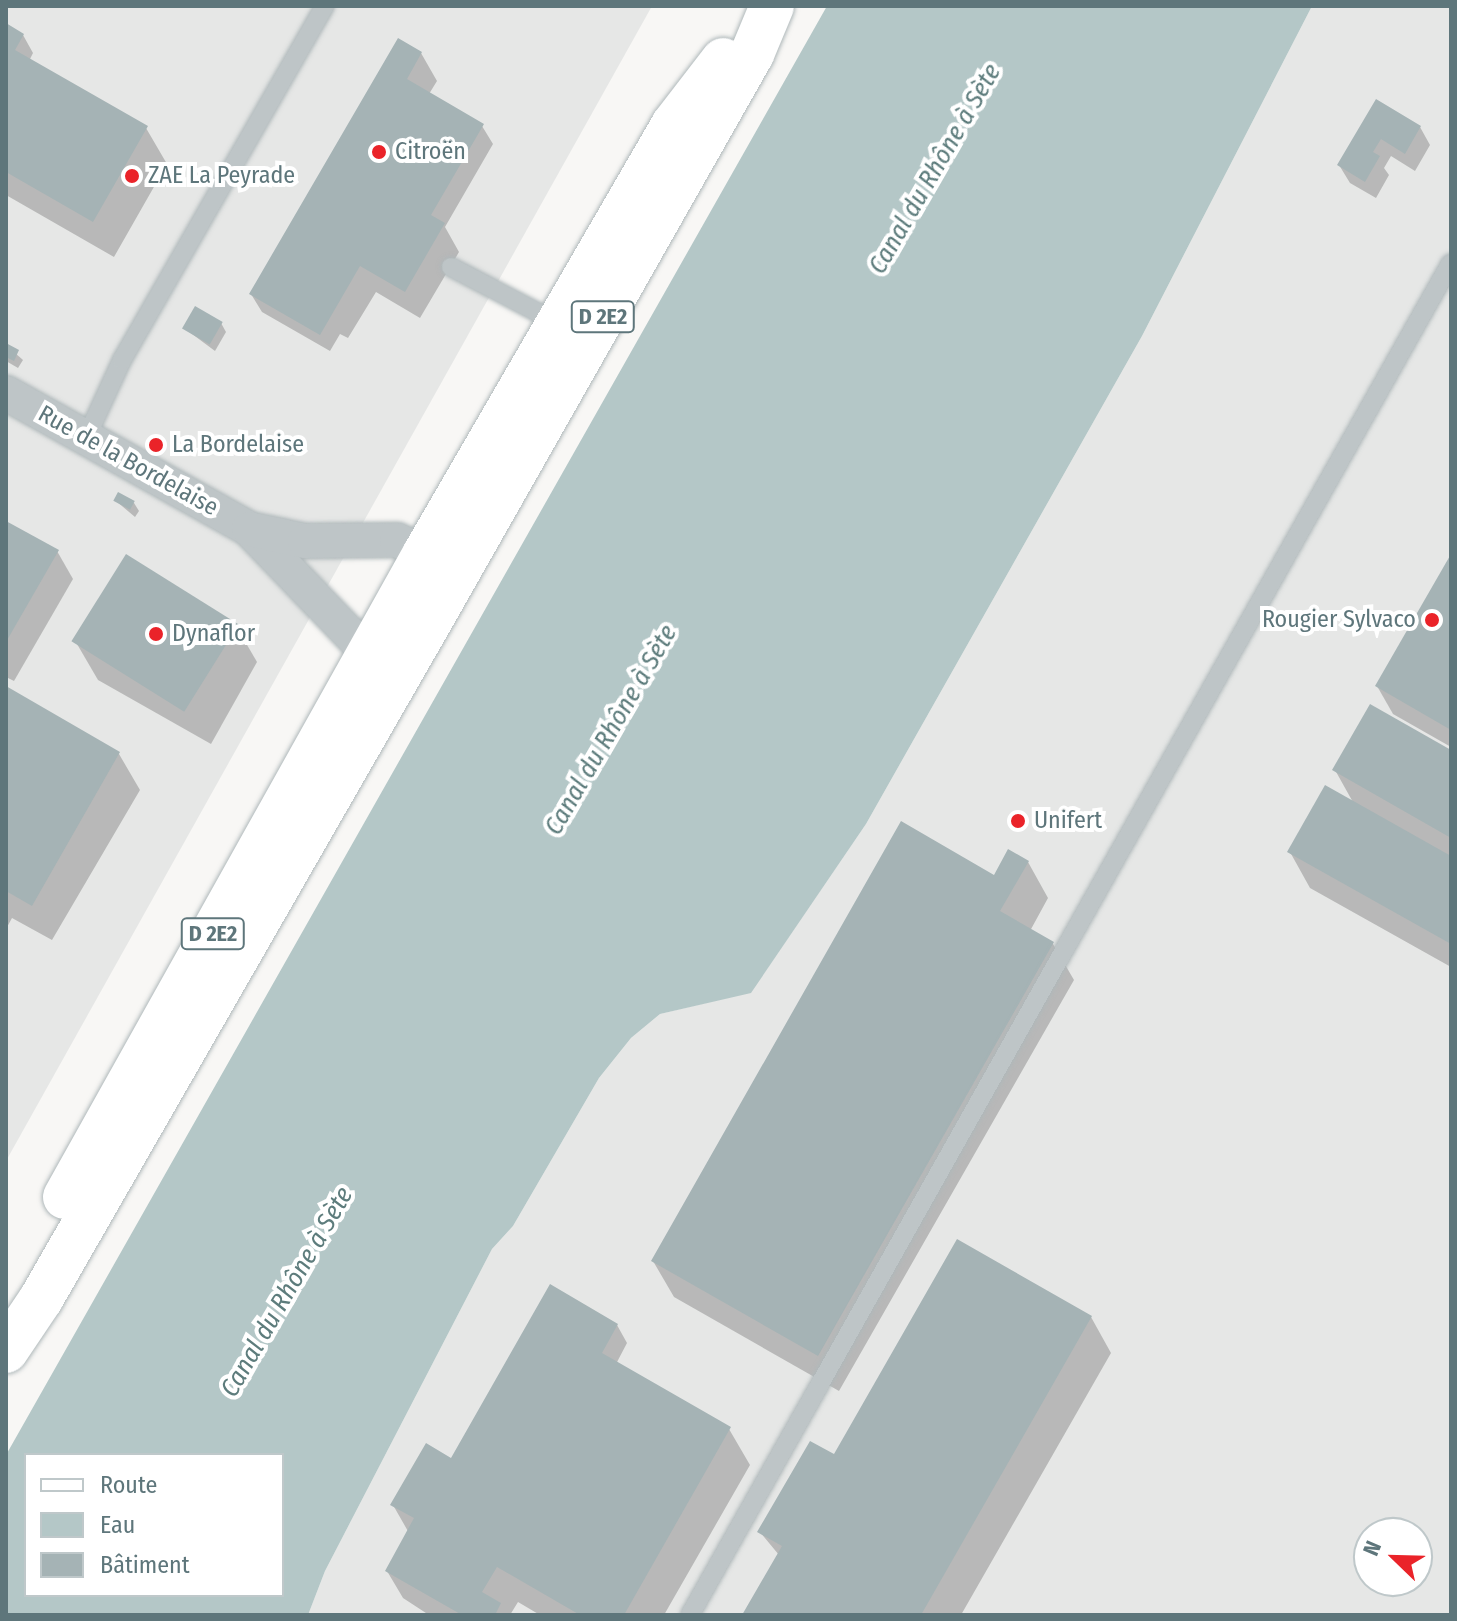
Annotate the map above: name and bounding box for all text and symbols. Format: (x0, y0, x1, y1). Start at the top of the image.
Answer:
water label: Canal du Rhône à Sète (862, 58, 1008, 280)
place label: Citroën (395, 138, 466, 166)
marker: Citroën (370, 143, 388, 161)
place label: ZAE La Peyrade (148, 162, 295, 190)
marker: ZAE La Peyrade (123, 167, 141, 185)
road number: D 2E2 (569, 299, 637, 335)
street label: Rue de la Bordelaise (33, 400, 223, 522)
place label: La Bordelaise (172, 431, 304, 459)
marker: La Bordelaise (147, 436, 165, 454)
place label: Rougier Sylvaco (1262, 606, 1416, 634)
marker: Rougier Sylvaco (1423, 611, 1441, 629)
water label: Canal du Rhône à Sète (538, 619, 684, 841)
place label: Dynaflor (172, 620, 255, 648)
marker: Dynaflor (147, 625, 165, 643)
place label: Unifert (1034, 807, 1102, 835)
marker: Unifert (1009, 812, 1027, 830)
road number: D 2E2 (179, 916, 247, 952)
water label: Canal du Rhône à Sète (214, 1181, 360, 1403)
legend (24, 1453, 284, 1597)
text: Route (100, 1471, 157, 1499)
text: Eau (100, 1511, 135, 1539)
north arrow (1353, 1517, 1433, 1597)
text: N (1357, 1537, 1387, 1560)
text: Bâtiment (100, 1551, 190, 1579)

